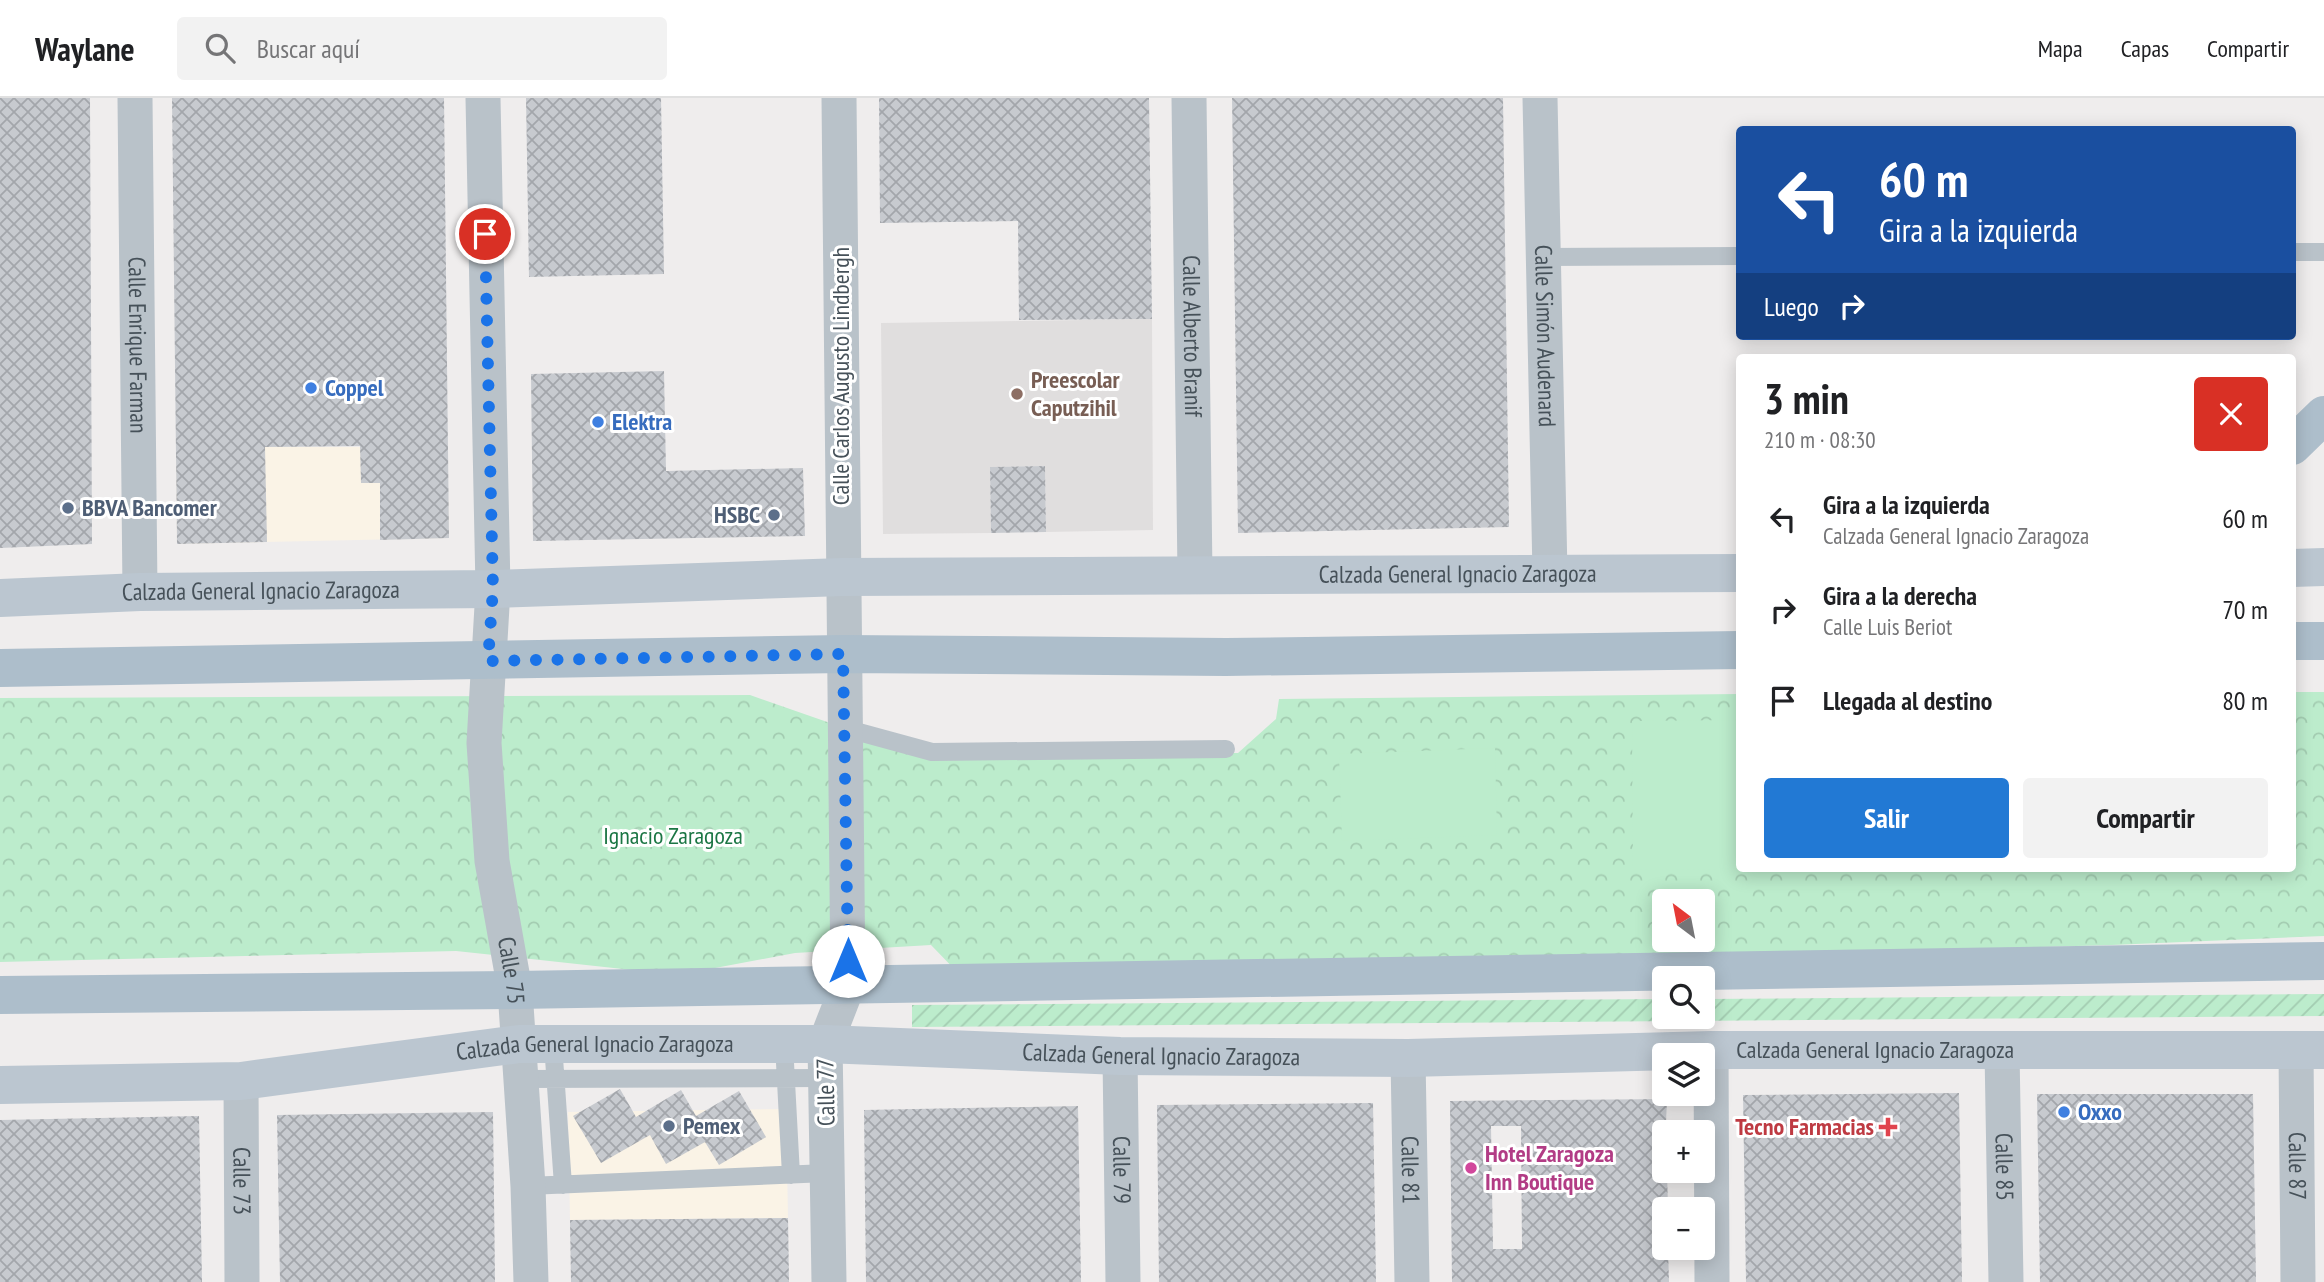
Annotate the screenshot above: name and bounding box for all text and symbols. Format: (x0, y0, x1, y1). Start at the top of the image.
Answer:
search box (177, 17, 667, 80)
text: Waylane (35, 27, 135, 70)
icon: search (201, 29, 239, 67)
text: Buscar aquí (257, 32, 360, 65)
text: Mapa (2038, 33, 2083, 64)
text: Capas (2121, 33, 2169, 64)
text: Compartir (2207, 33, 2289, 64)
text: 60 m (1879, 147, 1968, 211)
icon: left (1764, 154, 1855, 245)
pin (455, 204, 515, 264)
text: Gira a la izquierda (1879, 209, 2078, 251)
icon: arrive (466, 215, 504, 253)
street label: Calle Simón Audenard (1528, 245, 1563, 427)
street label: Calle Carlos Augusto Lindbergh (825, 247, 856, 505)
street label: Calle Alberto Branif (1176, 255, 1209, 418)
street label: Calle Enrique Farman (122, 256, 154, 434)
icon: right (1833, 287, 1871, 325)
text: Luego (1764, 290, 1819, 323)
place label: Preescolar Caputzihil (1031, 364, 1120, 423)
text: 3 min (1764, 371, 1849, 426)
place label: Coppel (325, 372, 384, 403)
button: close (2194, 377, 2268, 451)
marker: Coppel (303, 380, 319, 396)
marker: Preescolar Caputzihil (1009, 386, 1025, 402)
place label: Elektra (612, 406, 672, 437)
marker: Elektra (590, 414, 606, 430)
text: 210 m · 08:30 (1764, 425, 1876, 454)
text: Gira a la izquierda (1823, 488, 1990, 521)
place label: BBVA Bancomer (82, 492, 218, 523)
place label: HSBC (714, 499, 760, 530)
marker: BBVA Bancomer (60, 500, 76, 516)
icon: left (1764, 500, 1802, 538)
text: 60 m (2222, 502, 2268, 535)
marker: HSBC (766, 507, 782, 523)
text: Calzada General Ignacio Zaragoza (1823, 521, 2089, 550)
street label: Calzada General Ignacio Zaragoza (1319, 558, 1597, 590)
street label: Calzada General Ignacio Zaragoza (121, 574, 400, 608)
text: Gira a la derecha (1823, 579, 1977, 612)
icon: right (1764, 591, 1802, 629)
text: 70 m (2222, 593, 2268, 626)
text: Calle Luis Beriot (1823, 612, 1952, 641)
icon: arrive (1764, 682, 1802, 720)
text: Llegada al destino (1823, 684, 1992, 717)
text: 80 m (2222, 684, 2268, 717)
button: Salir (1764, 778, 2009, 858)
button: Compartir (2023, 778, 2268, 858)
park label: Ignacio Zaragoza (603, 820, 743, 851)
north arrow (1652, 889, 1715, 952)
map controls (1652, 889, 1715, 1260)
position arrow (811, 924, 885, 998)
street label: Calle 75 (491, 934, 532, 1005)
button: search (1652, 966, 1715, 1029)
street label: Calzada General Ignacio Zaragoza (454, 1028, 734, 1067)
street label: Calzada General Ignacio Zaragoza (1736, 1034, 2014, 1065)
street label: Calzada General Ignacio Zaragoza (1022, 1036, 1300, 1072)
button: layers (1652, 1043, 1715, 1106)
street label: Calle 77 (809, 1058, 842, 1126)
place label: Oxxo (2078, 1096, 2122, 1127)
marker: Oxxo (2056, 1104, 2072, 1120)
place label: Pemex (683, 1110, 741, 1141)
place label: Tecno Farmacias (1735, 1111, 1874, 1142)
marker: Pemex (661, 1118, 677, 1134)
marker: Tecno Farmacias (1880, 1119, 1896, 1135)
button: + (1652, 1120, 1715, 1183)
street label: Calle 87 (2282, 1132, 2313, 1200)
street label: Calle 85 (1988, 1133, 2021, 1201)
street label: Calle 79 (1106, 1136, 1138, 1204)
street label: Calle 81 (1394, 1136, 1427, 1204)
place label: Hotel Zaragoza Inn Boutique (1485, 1138, 1614, 1197)
street label: Calle 73 (226, 1147, 258, 1215)
marker: Hotel Zaragoza Inn Boutique (1463, 1160, 1479, 1176)
button: − (1652, 1197, 1715, 1260)

